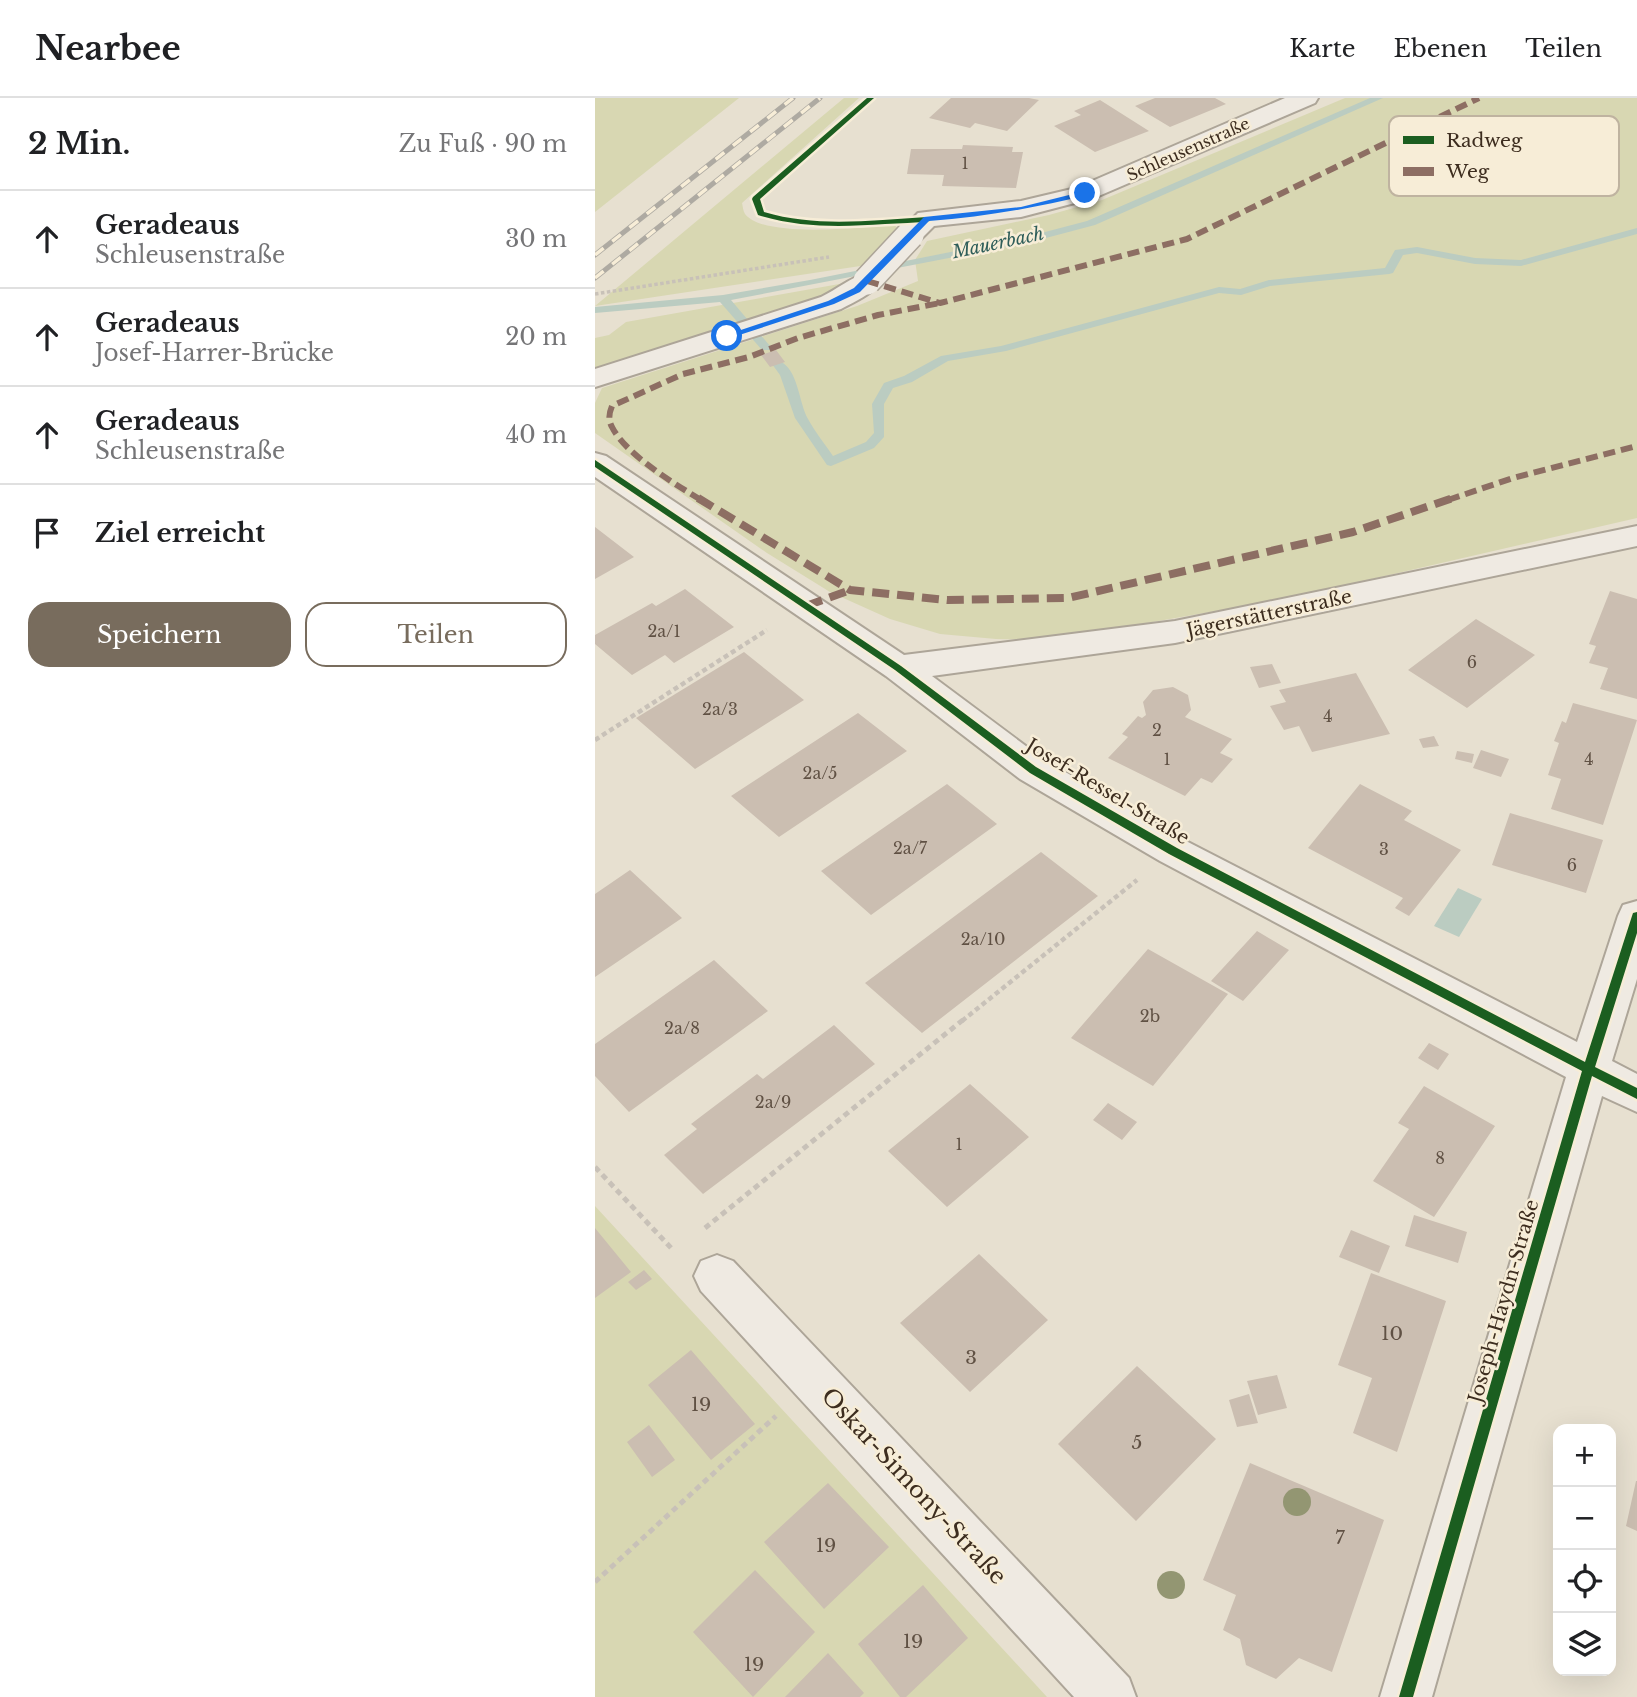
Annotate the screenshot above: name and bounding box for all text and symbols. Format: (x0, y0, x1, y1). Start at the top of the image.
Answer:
text: Nearbee (35, 28, 181, 69)
text: Karte (1289, 34, 1356, 63)
text: Ebenen (1394, 34, 1487, 63)
text: Teilen (1525, 34, 1602, 63)
street label: Schleusenstraße (1123, 113, 1253, 185)
legend (1389, 116, 1619, 196)
text: 2 Min. (28, 125, 130, 162)
text: Radweg (1446, 129, 1523, 152)
text: Zu Fuß · 90 m (399, 130, 567, 158)
house number: 1 (961, 153, 969, 173)
text: Weg (1445, 160, 1490, 183)
route end (1069, 177, 1100, 208)
text: Geradeaus (95, 209, 240, 241)
icon: ahead (28, 220, 66, 258)
water label: Mauerbach (949, 223, 1046, 264)
text: 30 m (505, 225, 567, 253)
text: Schleusenstraße (95, 241, 285, 269)
text: Geradeaus (95, 307, 240, 339)
icon: ahead (28, 318, 66, 356)
route start (711, 320, 742, 351)
text: 20 m (505, 323, 567, 351)
text: Josef-Harrer-Brücke (95, 339, 334, 367)
text: Geradeaus (95, 405, 240, 437)
icon: ahead (28, 416, 66, 454)
text: 40 m (506, 421, 567, 449)
text: Schleusenstraße (95, 437, 285, 465)
icon: arrive (28, 514, 66, 552)
text: Ziel erreicht (95, 517, 265, 549)
street label: Jägerstätterstraße (1181, 585, 1354, 643)
button: Speichern (28, 602, 291, 667)
button: Teilen (305, 602, 567, 667)
house number: 2a/1 (647, 621, 681, 641)
house number: 6 (1467, 652, 1477, 672)
house number: 2a/3 (702, 699, 738, 719)
house number: 4 (1323, 706, 1333, 726)
house number: 2 (1152, 720, 1162, 740)
street label: Josef-Ressel-Straße (1019, 732, 1194, 849)
house number: 1 (1163, 749, 1171, 769)
house number: 4 (1584, 749, 1594, 769)
house number: 2a/5 (803, 763, 837, 783)
house number: 2a/7 (893, 838, 928, 858)
house number: 3 (1379, 839, 1389, 859)
house number: 6 (1567, 855, 1577, 875)
house number: 2a/10 (961, 929, 1005, 949)
house number: 2b (1140, 1006, 1160, 1026)
house number: 2a/8 (664, 1018, 700, 1038)
house number: 2a/9 (755, 1092, 791, 1112)
house number: 1 (955, 1134, 963, 1154)
house number: 8 (1435, 1148, 1445, 1168)
street label: Joseph-Haydn-Straße (1463, 1197, 1544, 1408)
house number: 10 (1381, 1322, 1403, 1345)
house number: 3 (965, 1346, 977, 1369)
street label: Oskar-Simony-Straße (816, 1382, 1012, 1590)
house number: 19 (691, 1393, 711, 1416)
map controls (1553, 1424, 1616, 1676)
button: + (1553, 1424, 1616, 1487)
house number: 5 (1132, 1431, 1142, 1454)
button: − (1553, 1487, 1616, 1550)
house number: 7 (1335, 1526, 1345, 1549)
house number: 19 (816, 1534, 836, 1557)
button: locate (1553, 1550, 1616, 1613)
button: layers (1553, 1613, 1616, 1676)
house number: 19 (903, 1630, 923, 1653)
house number: 19 (744, 1653, 764, 1676)

